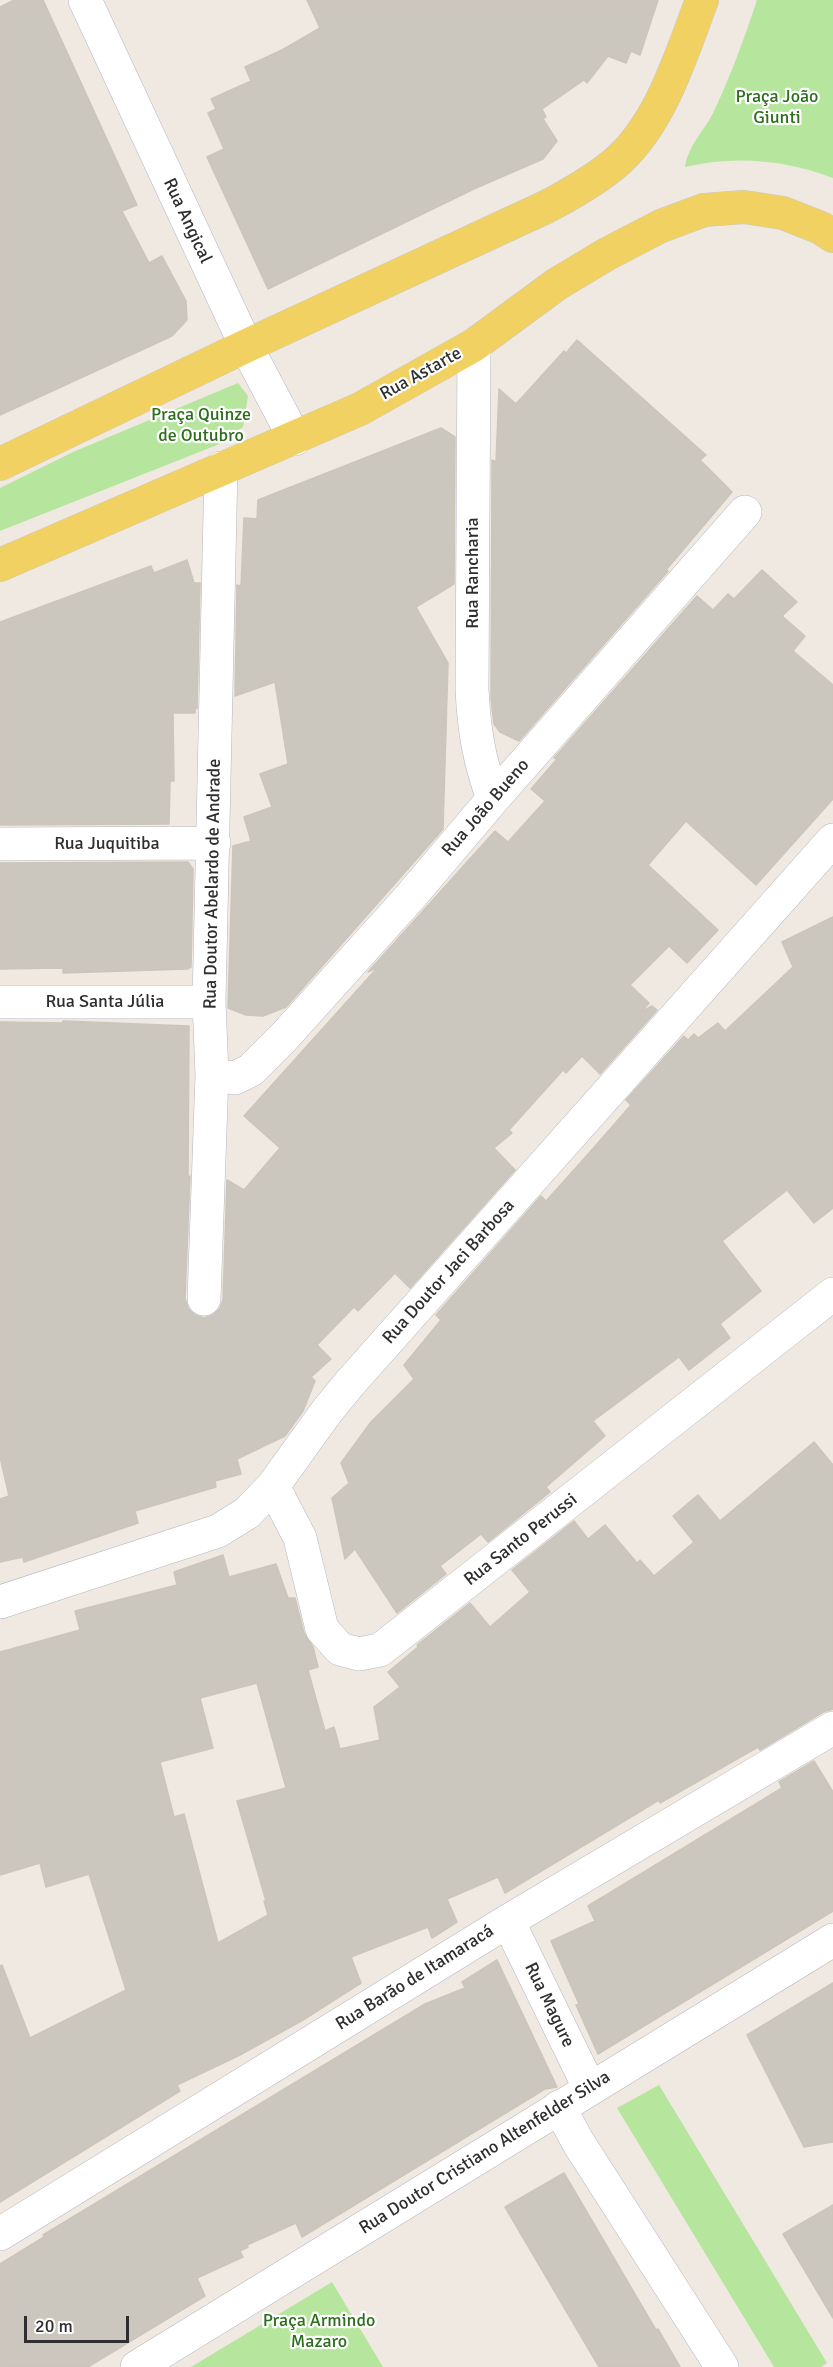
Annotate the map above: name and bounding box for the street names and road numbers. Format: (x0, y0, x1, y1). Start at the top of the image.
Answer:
street label: Rua Angical (158, 175, 216, 267)
street label: Rua Astarte (376, 343, 466, 405)
street label: Rua Rancharia (462, 517, 484, 629)
street label: Rua João Bueno (438, 755, 534, 861)
street label: Rua Doutor Abelardo de Andrade (200, 759, 226, 1009)
street label: Rua Juquitiba (54, 833, 160, 855)
street label: Rua Santa Júlia (46, 991, 164, 1013)
street label: Rua Doutor Jaci Barbosa (378, 1195, 520, 1349)
street label: Rua Santo Perussi (460, 1489, 582, 1591)
street label: Rua Barão de Itamaracá (332, 1921, 498, 2035)
street label: Rua Magure (519, 1959, 579, 2051)
street label: Rua Doutor Cristiano Altenfelder Silva (356, 2067, 614, 2239)

